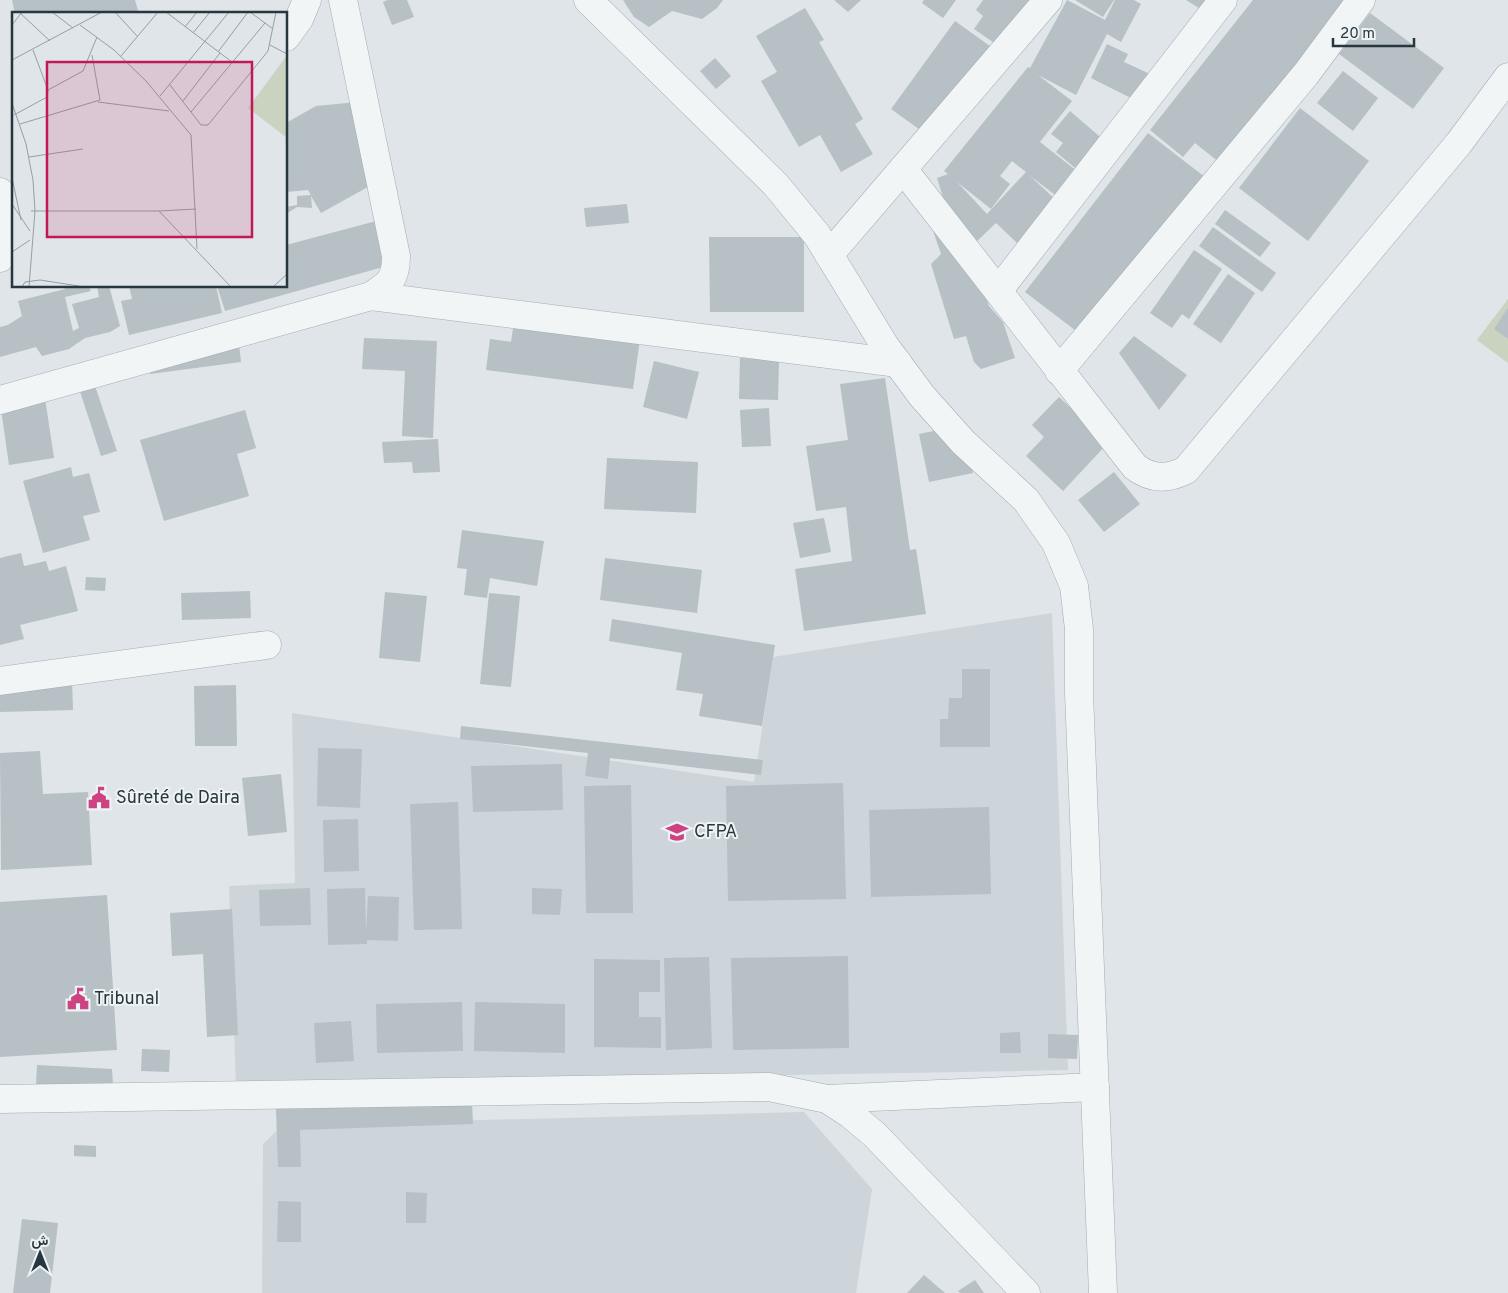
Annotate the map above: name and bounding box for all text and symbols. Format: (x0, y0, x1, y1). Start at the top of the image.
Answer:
inset map (12, 12, 288, 288)
scale bar (1333, 15, 1414, 47)
text: 20 m (1340, 25, 1375, 44)
public building icon: Sûreté de Daira (86, 785, 112, 811)
place label: Sûreté de Daira (116, 787, 240, 810)
school or university icon: CFPA (664, 819, 690, 845)
place label: CFPA (694, 821, 737, 844)
public building icon: Tribunal (65, 986, 91, 1012)
place label: Tribunal (94, 988, 159, 1011)
north arrow (15, 1228, 65, 1278)
text: ش (32, 1233, 49, 1250)

